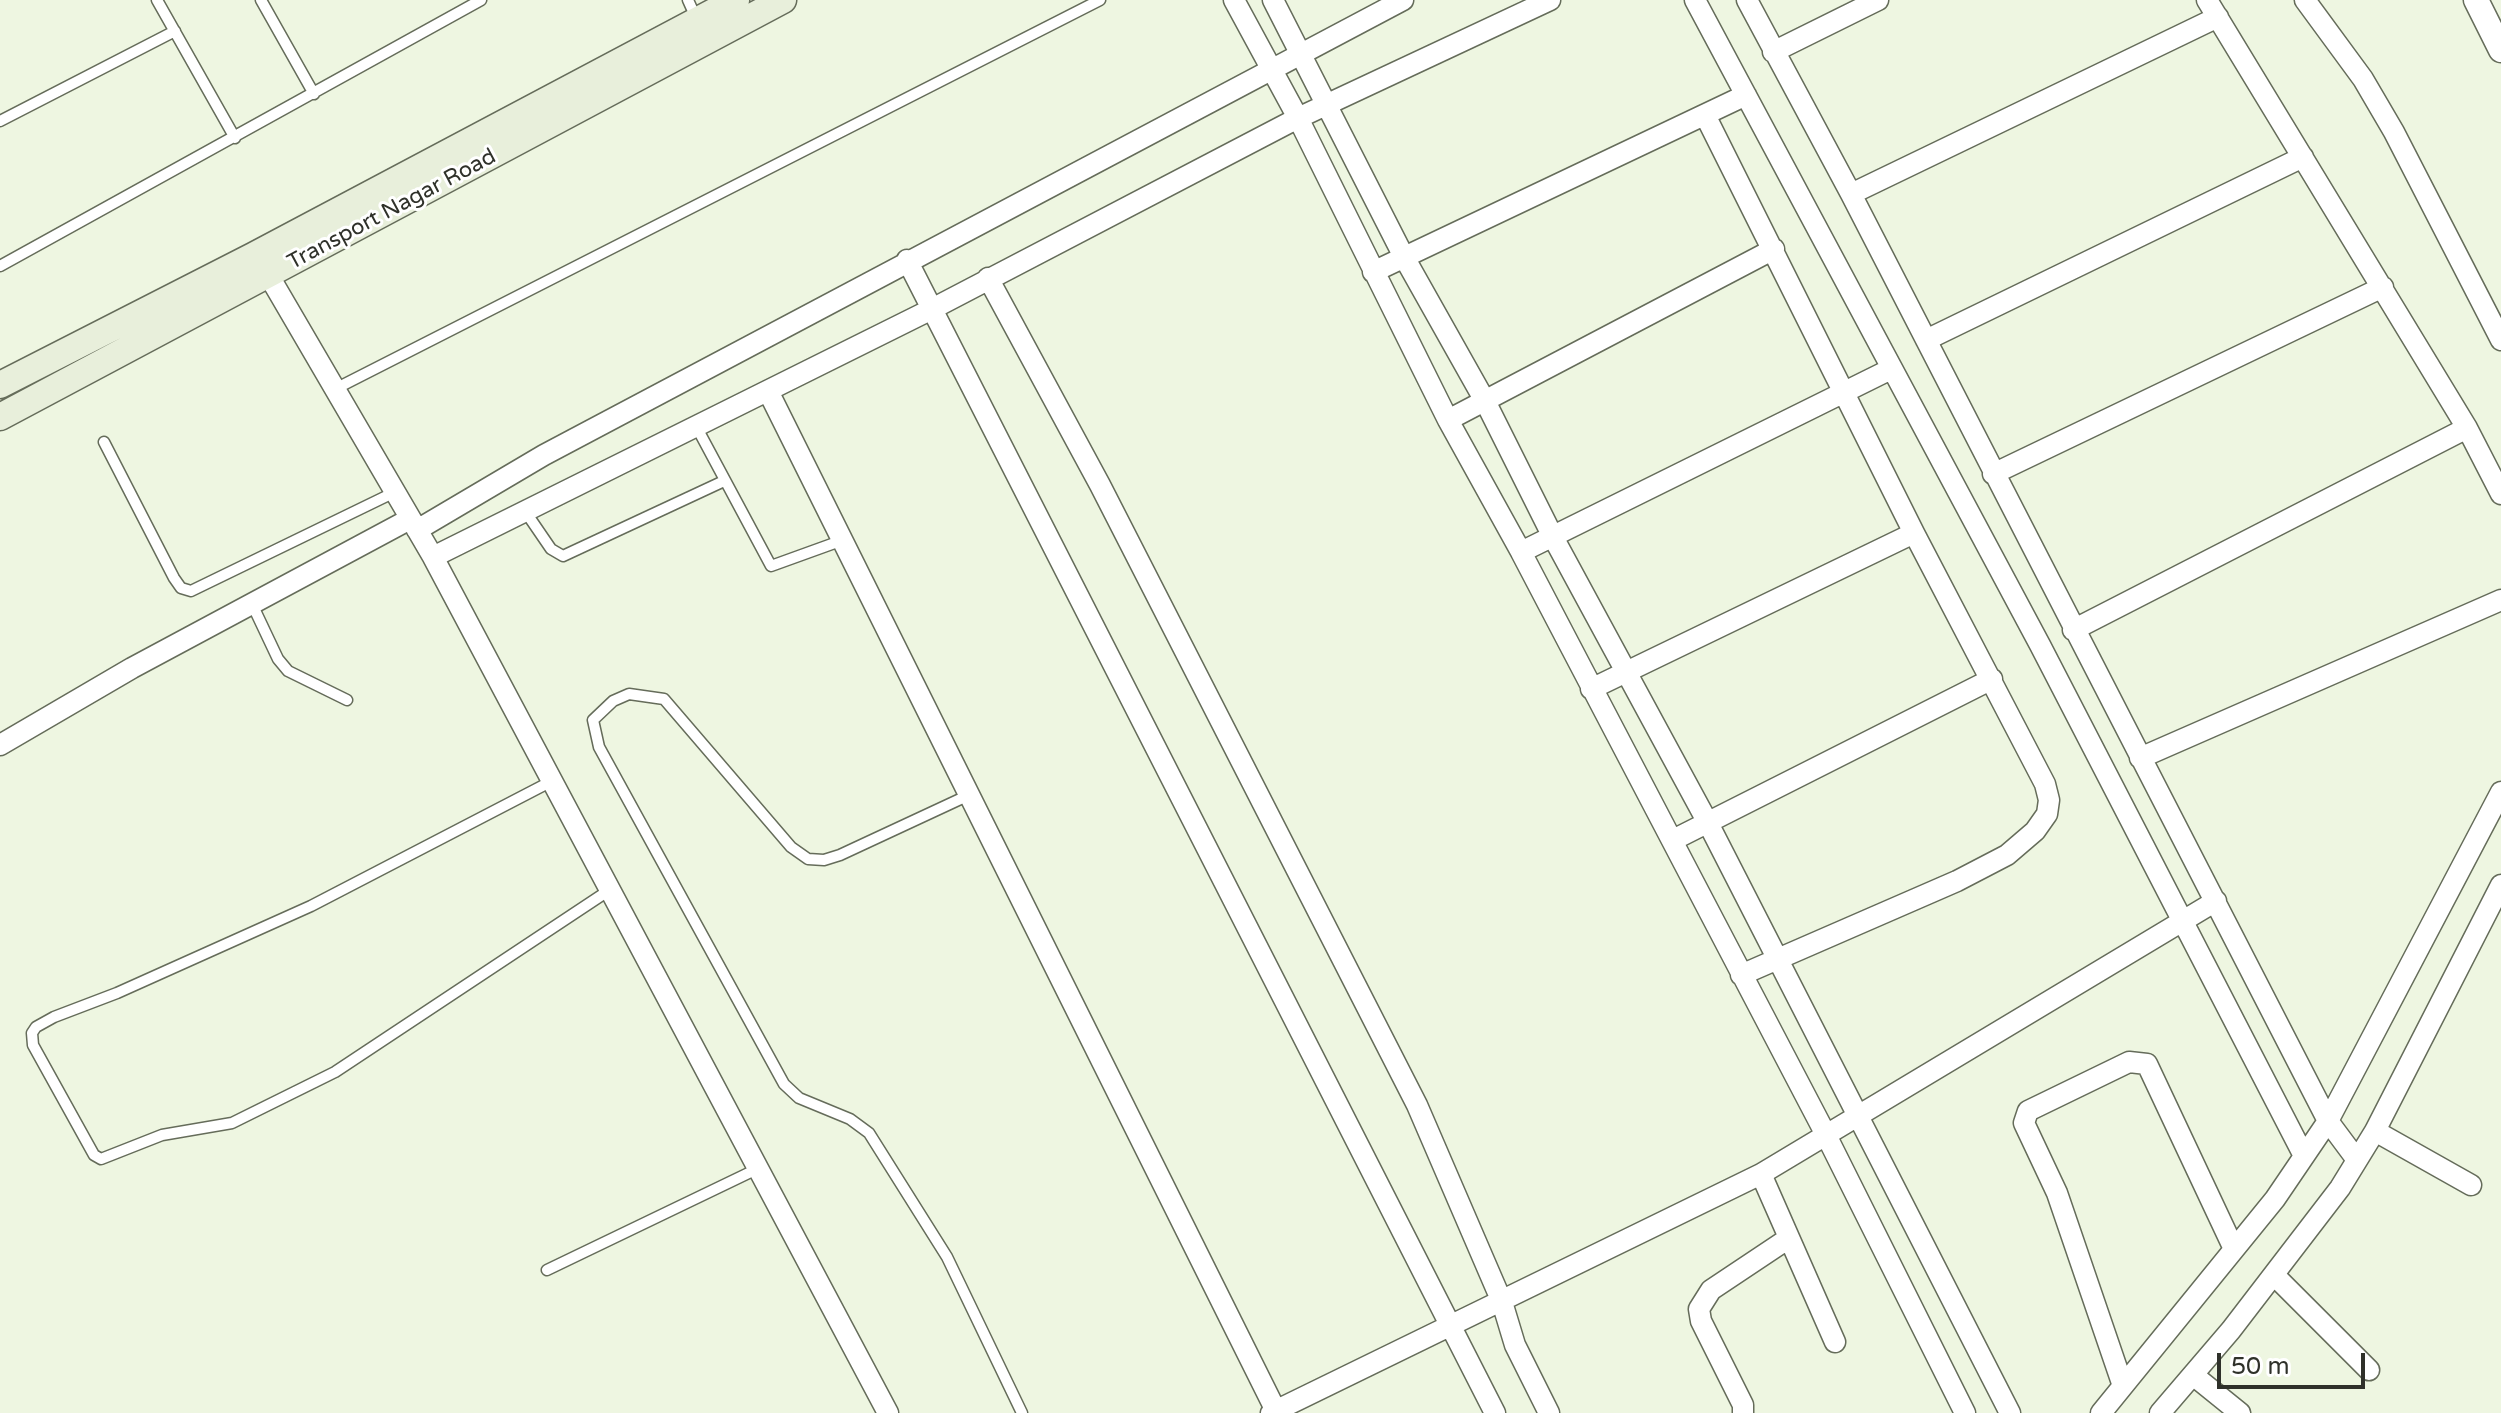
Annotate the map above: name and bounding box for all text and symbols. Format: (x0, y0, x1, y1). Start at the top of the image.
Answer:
street label: Transport Nagar Road (283, 144, 501, 276)
scale bar (2221, 1337, 2369, 1387)
text: 50 m (2231, 1352, 2289, 1381)

